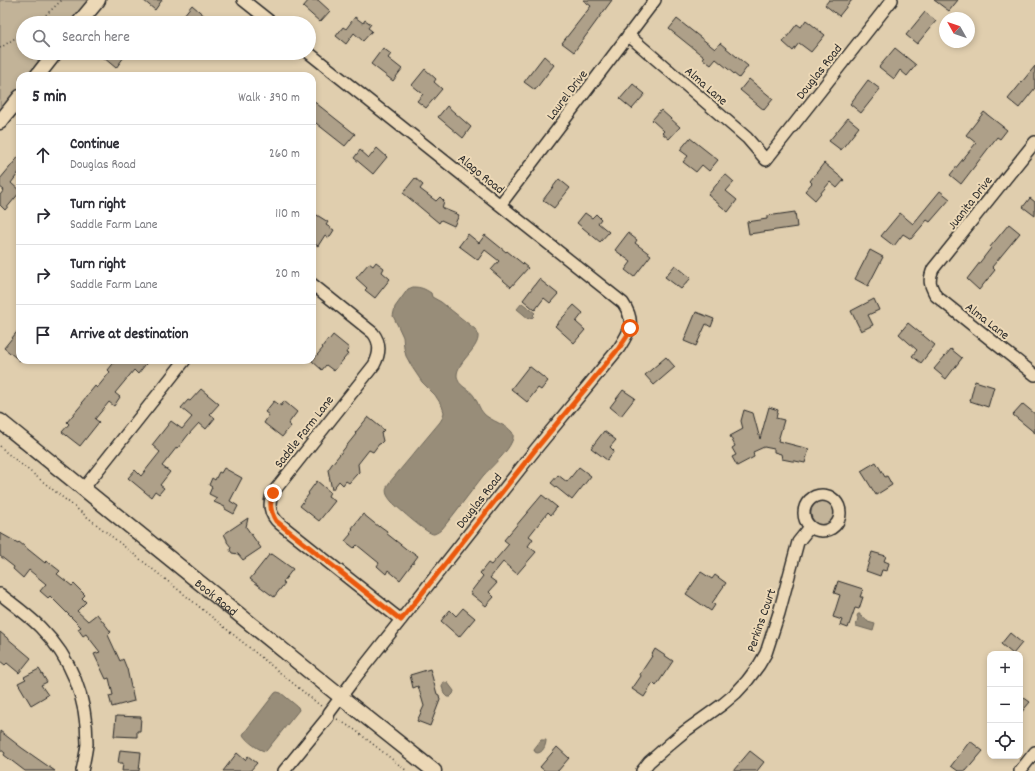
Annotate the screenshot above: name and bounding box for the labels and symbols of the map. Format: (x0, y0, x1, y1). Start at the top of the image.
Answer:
north arrow (939, 12, 975, 48)
street label: Douglas Road (792, 41, 848, 104)
street label: Alma Lane (680, 63, 731, 111)
street label: Laurel Drive (543, 66, 593, 125)
street label: Alago Road (453, 150, 508, 200)
street label: Juanita Drive (944, 172, 998, 235)
street label: Alma Lane (960, 299, 1013, 345)
route start (621, 319, 639, 337)
street label: Saddle Farm Lane (271, 392, 340, 473)
street label: Douglas Road (452, 470, 508, 533)
route end (264, 484, 282, 502)
street label: Book Road (190, 575, 241, 622)
street label: Perkins Court (743, 586, 782, 655)

